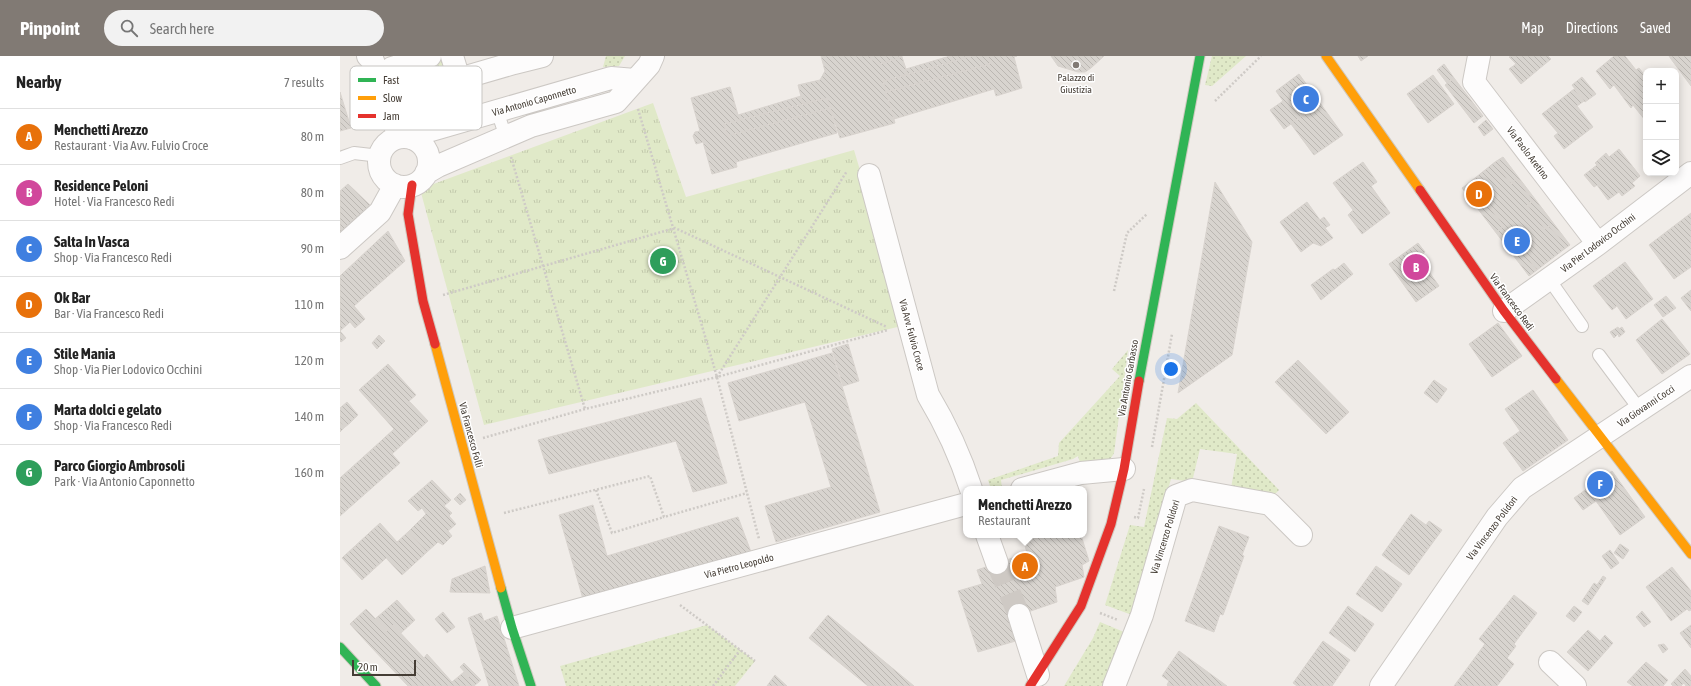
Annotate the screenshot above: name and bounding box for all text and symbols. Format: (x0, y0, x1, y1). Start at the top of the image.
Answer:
search box (104, 10, 384, 46)
text: Pinpoint (20, 17, 80, 39)
icon: search (118, 17, 140, 39)
text: Search here (150, 20, 214, 37)
text: Map (1521, 20, 1544, 36)
text: Directions (1566, 20, 1618, 36)
text: Saved (1640, 20, 1671, 36)
marker: Palazzo di Giustizia (1071, 60, 1081, 70)
legend (350, 66, 482, 130)
map controls (1643, 68, 1679, 176)
button: + (1643, 68, 1679, 104)
text: Nearby (16, 72, 62, 92)
place label: Palazzo di Giustizia (1058, 72, 1094, 95)
text: Fast (383, 74, 399, 86)
text: 7 results (284, 75, 324, 90)
street label: Via Antonio Caponnetto (491, 84, 578, 118)
pin: C (1293, 84, 1319, 114)
text: Slow (383, 92, 402, 104)
button: − (1643, 104, 1679, 140)
text: Jam (383, 110, 400, 122)
text: Menchetti Arezzo (54, 121, 148, 138)
street label: Via Paolo Aretino (1505, 125, 1552, 182)
text: A (26, 129, 32, 144)
text: 80 m (301, 129, 324, 144)
text: Restaurant · Via Avv. Fulvio Croce (54, 138, 209, 153)
button: layers (1643, 140, 1679, 176)
text: Residence Peloni (54, 177, 148, 194)
pin: D (1466, 179, 1492, 209)
text: B (26, 185, 32, 200)
text: 80 m (301, 185, 324, 200)
text: Hotel · Via Francesco Redi (54, 194, 175, 209)
street label: Via Pier Lodovico Occhini (1558, 211, 1638, 275)
pin: E (1504, 226, 1530, 256)
text: Salta In Vasca (54, 233, 129, 250)
text: C (26, 241, 32, 256)
text: 90 m (301, 241, 324, 256)
pin: G (650, 246, 676, 276)
text: Shop · Via Francesco Redi (54, 250, 172, 265)
pin: B (1403, 252, 1429, 282)
street label: Via Francesco Redi (1488, 272, 1536, 332)
text: Ok Bar (54, 289, 90, 306)
text: D (25, 297, 33, 312)
text: 110 m (295, 297, 324, 312)
street label: Via Avv. Fulvio Croce (897, 298, 927, 372)
text: Bar · Via Francesco Redi (54, 306, 164, 321)
street label: Via Antonio Garbasso (1116, 338, 1140, 417)
text: Stile Mania (54, 345, 116, 362)
text: E (26, 353, 32, 368)
text: 120 m (295, 353, 324, 368)
your location (1161, 359, 1181, 379)
text: Shop · Via Pier Lodovico Occhini (54, 362, 202, 377)
street label: Via Giovanni Cocci (1615, 383, 1677, 429)
text: Marta dolci e gelato (54, 401, 162, 418)
street label: Via Francesco Folli (457, 401, 485, 469)
text: F (26, 409, 32, 424)
text: 140 m (295, 409, 324, 424)
text: Shop · Via Francesco Redi (54, 418, 172, 433)
text: Parco Giorgio Ambrosoli (54, 457, 185, 474)
text: G (26, 465, 32, 480)
text: 160 m (295, 465, 324, 480)
pin: F (1587, 469, 1613, 499)
text: Park · Via Antonio Caponnetto (54, 474, 195, 489)
popup (963, 486, 1087, 538)
street label: Via Vincenzo Polidori (1464, 494, 1520, 562)
text: Menchetti Arezzo (978, 496, 1072, 513)
street label: Via Vincenzo Polidori (1148, 499, 1182, 575)
text: Restaurant (978, 513, 1031, 528)
street label: Via Pietro Leopoldo (703, 551, 775, 581)
pin: A (1012, 551, 1038, 581)
scale bar (352, 658, 416, 677)
text: 20 m (358, 661, 378, 673)

